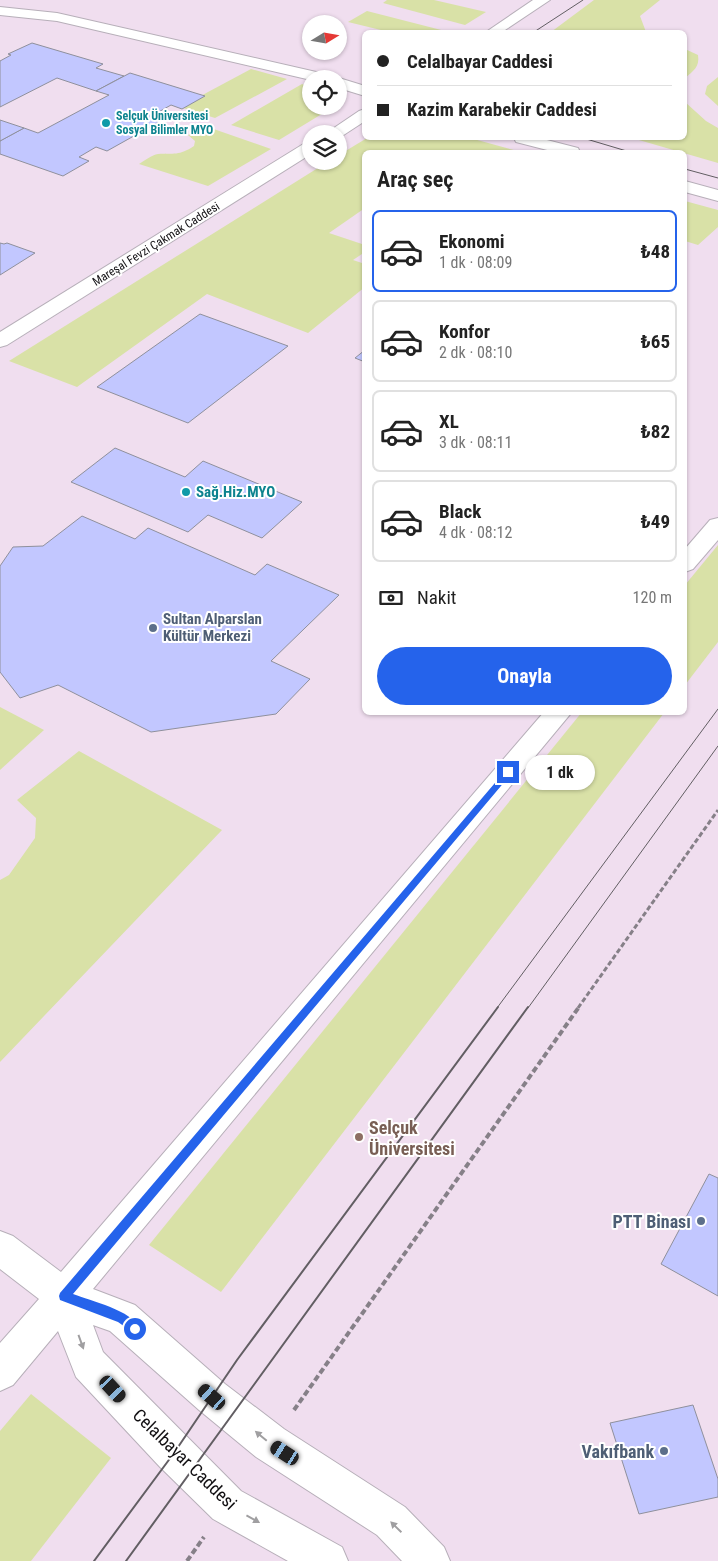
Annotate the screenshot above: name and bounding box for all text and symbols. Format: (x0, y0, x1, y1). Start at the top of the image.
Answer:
north arrow (302, 15, 348, 60)
map controls (302, 15, 347, 170)
text: Celalbayar Caddesi (407, 50, 553, 73)
button: locate (302, 70, 347, 115)
text: Kazim Karabekir Caddesi (407, 98, 597, 121)
place label: Selçuk Üniversitesi Sosyal Bilimler MYO (116, 108, 213, 137)
marker: Selçuk Üniversitesi Sosyal Bilimler MYO (100, 117, 112, 129)
button: layers (302, 125, 347, 170)
text: Araç seç (377, 167, 453, 192)
street label: Mareşal Fevzi Çakmak Caddesi (90, 199, 222, 289)
icon: car (379, 229, 424, 274)
text: Ekonomi (439, 230, 505, 253)
text: ₺48 (641, 240, 670, 263)
text: 1 dk · 08:09 (439, 253, 512, 272)
icon: car (379, 319, 424, 364)
text: Konfor (439, 320, 490, 343)
text: ₺65 (641, 330, 670, 353)
text: 2 dk · 08:10 (439, 343, 512, 362)
icon: car (379, 409, 424, 454)
text: XL (439, 410, 459, 433)
text: ₺82 (641, 420, 670, 443)
text: 3 dk · 08:11 (439, 433, 512, 452)
place label: Sağ.Hiz.MYO (196, 483, 275, 501)
marker: Sağ.Hiz.MYO (180, 486, 192, 498)
icon: car (379, 499, 424, 544)
text: Black (439, 500, 481, 523)
text: ₺49 (641, 510, 670, 533)
text: 4 dk · 08:12 (439, 523, 512, 542)
icon: cash (377, 584, 405, 612)
text: Nakit (417, 586, 456, 609)
text: 120 m (633, 588, 672, 607)
place label: Sultan Alparslan Kültür Merkezi (163, 610, 262, 645)
marker: Sultan Alparslan Kültür Merkezi (147, 622, 159, 634)
button: Onayla (377, 647, 672, 705)
callout: 1 dk (526, 754, 596, 790)
route end (497, 761, 519, 783)
text: 1 dk (546, 763, 574, 782)
place label: Selçuk Üniversitesi (369, 1117, 455, 1159)
marker: Selçuk Üniversitesi (353, 1131, 365, 1143)
place label: PTT Binası (613, 1211, 691, 1232)
marker: PTT Binası (695, 1215, 707, 1227)
route start (124, 1318, 146, 1340)
one-way arrow (77, 1335, 85, 1350)
car (97, 1373, 128, 1405)
car (195, 1381, 228, 1413)
street label: Celalbayar Caddesi (129, 1404, 241, 1514)
one-way arrow (256, 1430, 268, 1442)
car (268, 1439, 301, 1467)
place label: Vakıfbank (581, 1441, 654, 1462)
marker: Vakıfbank (658, 1445, 670, 1457)
one-way arrow (246, 1515, 260, 1523)
one-way arrow (390, 1521, 402, 1533)

